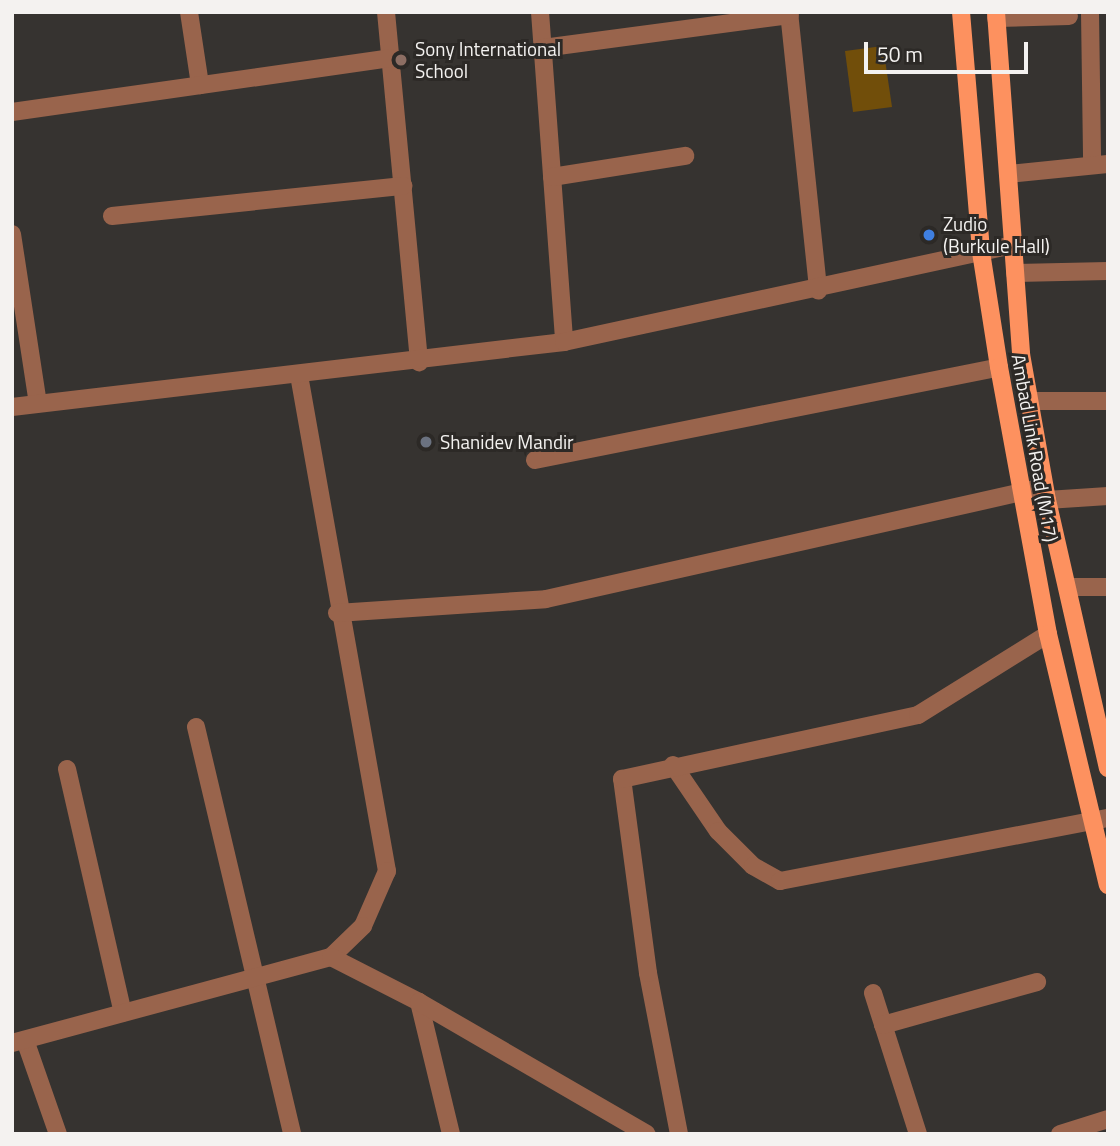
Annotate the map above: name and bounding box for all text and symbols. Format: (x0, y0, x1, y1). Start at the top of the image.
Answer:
scale bar (868, 28, 1032, 72)
place label: Sony International School (415, 38, 561, 82)
text: 50 m (877, 38, 923, 70)
marker: Sony International School (393, 52, 409, 68)
place label: Zudio (Burkule Hall) (943, 213, 1050, 257)
marker: Zudio (Burkule Hall) (921, 227, 937, 243)
street label: Ambad Link Road (M17) (1007, 352, 1063, 544)
place label: Shanidev Mandir (440, 431, 574, 453)
marker: Shanidev Mandir (418, 434, 434, 450)

